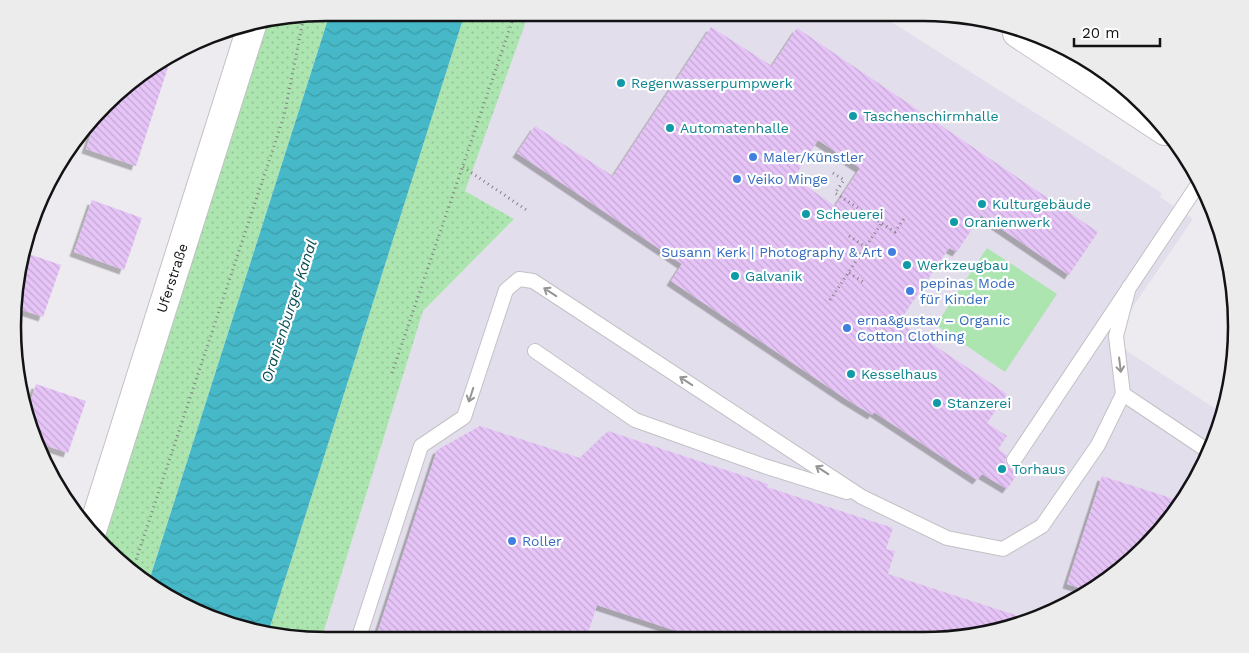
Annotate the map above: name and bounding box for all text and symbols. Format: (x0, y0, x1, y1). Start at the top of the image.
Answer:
scale bar (1074, 15, 1160, 47)
text: 20 m (1082, 24, 1120, 42)
place label: Regenwasserpumpwerk (631, 75, 793, 91)
marker: Regenwasserpumpwerk (615, 77, 627, 89)
place label: Taschenschirmhalle (863, 108, 999, 124)
marker: Taschenschirmhalle (847, 110, 859, 122)
place label: Automatenhalle (680, 120, 789, 136)
marker: Automatenhalle (664, 122, 676, 134)
place label: Maler/Künstler (763, 149, 864, 165)
marker: Maler/Künstler (747, 151, 759, 163)
place label: Veiko Minge (747, 171, 828, 187)
marker: Veiko Minge (731, 173, 743, 185)
place label: Kulturgebäude (992, 196, 1091, 212)
marker: Kulturgebäude (976, 198, 988, 210)
place label: Scheuerei (816, 206, 884, 222)
marker: Scheuerei (800, 208, 812, 220)
place label: Oranienwerk (964, 214, 1050, 230)
marker: Oranienwerk (948, 216, 960, 228)
water label: Oranienburger Kanal (257, 237, 321, 385)
street label: Uferstraße (153, 241, 191, 315)
place label: Susann Kerk | Photography & Art (661, 244, 882, 260)
marker: Susann Kerk | Photography & Art (886, 246, 898, 258)
place label: Werkzeugbau (917, 257, 1009, 273)
marker: Werkzeugbau (901, 259, 913, 271)
place label: Galvanik (745, 268, 802, 284)
marker: Galvanik (729, 270, 741, 282)
place label: pepinas Mode für Kinder (920, 275, 1015, 307)
marker: pepinas Mode für Kinder (904, 285, 916, 297)
one-way arrow (543, 287, 557, 297)
place label: erna&gustav – Organic Cotton Clothing (857, 312, 1010, 344)
marker: erna&gustav – Organic Cotton Clothing (841, 322, 853, 334)
one-way arrow (1115, 356, 1125, 372)
place label: Kesselhaus (861, 366, 937, 382)
marker: Kesselhaus (845, 368, 857, 380)
one-way arrow (679, 376, 693, 386)
one-way arrow (466, 387, 475, 402)
place label: Stanzerei (947, 395, 1011, 411)
marker: Stanzerei (931, 397, 943, 409)
place label: Torhaus (1012, 461, 1066, 477)
marker: Torhaus (996, 463, 1008, 475)
one-way arrow (815, 465, 829, 475)
place label: Roller (522, 533, 562, 549)
marker: Roller (506, 535, 518, 547)

